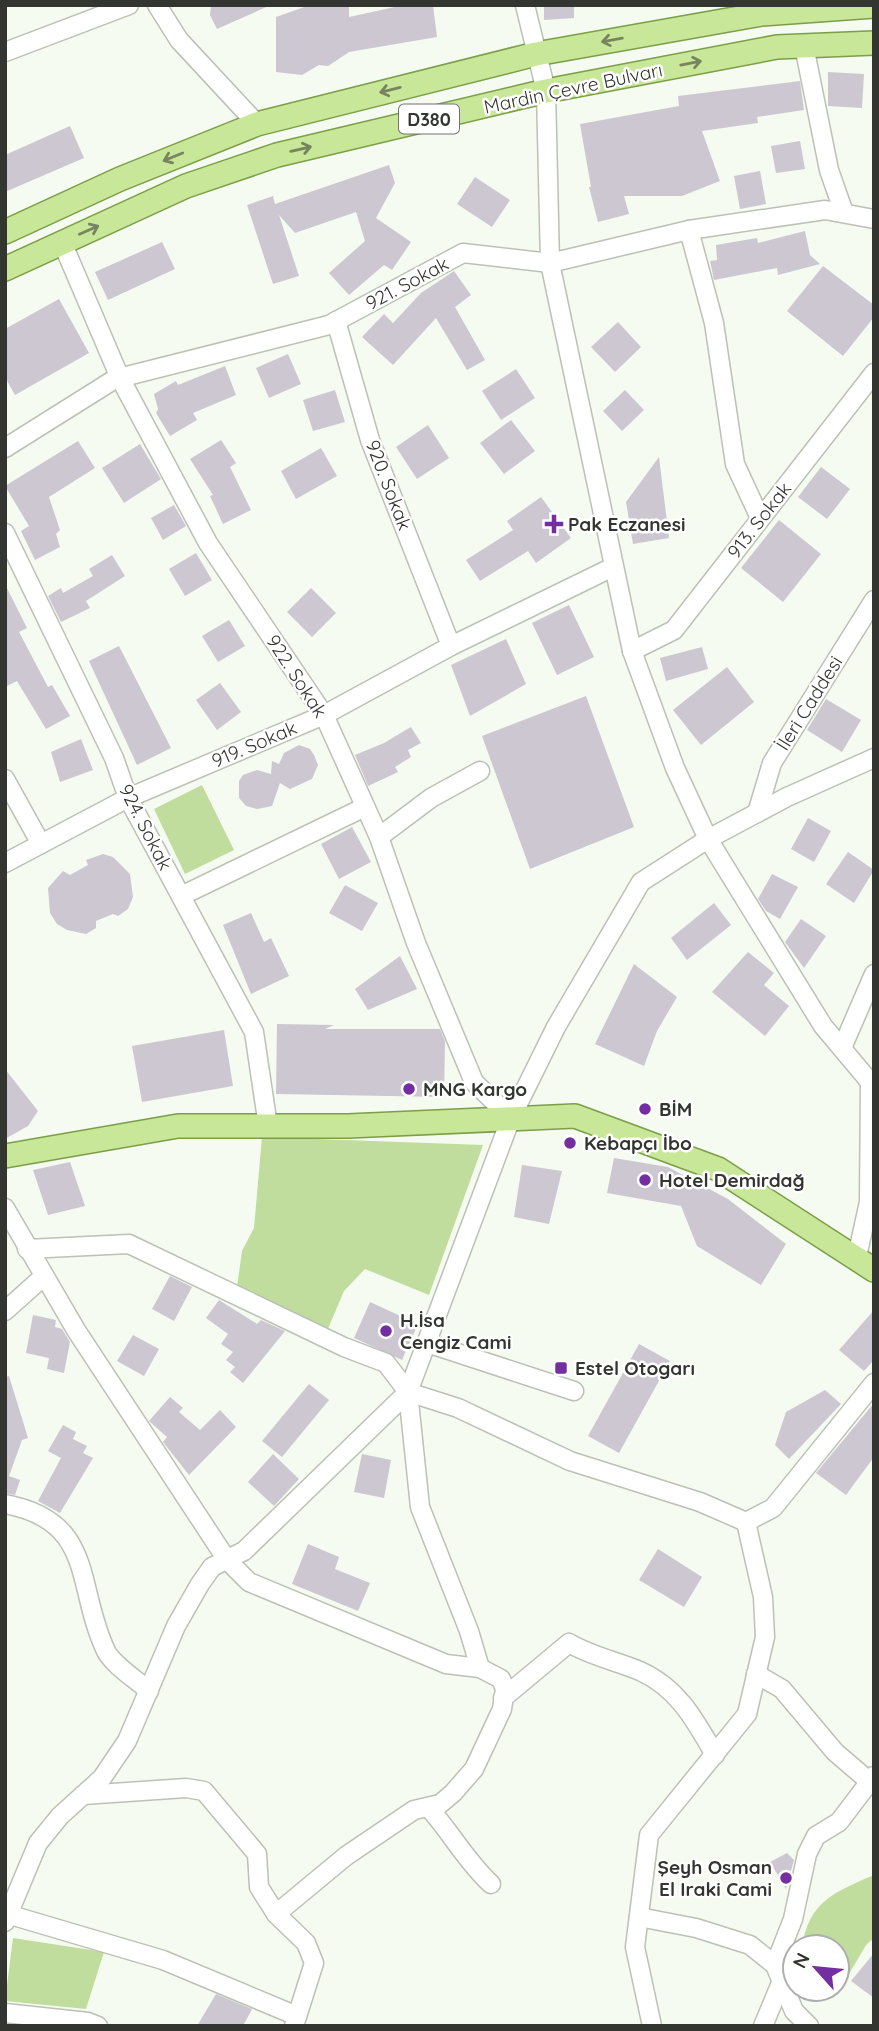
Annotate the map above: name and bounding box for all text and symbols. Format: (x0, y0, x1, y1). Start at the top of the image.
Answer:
one-way arrow (601, 34, 624, 48)
one-way arrow (679, 56, 702, 70)
street label: Mardin Çevre Bulvarı (482, 57, 664, 119)
one-way arrow (379, 84, 402, 97)
road number: D380 (399, 104, 459, 134)
one-way arrow (290, 142, 312, 155)
one-way arrow (163, 152, 185, 165)
one-way arrow (78, 223, 99, 236)
street label: 921. Sokak (361, 251, 453, 315)
street label: 920. Sokak (361, 436, 417, 534)
street label: 913. Sokak (722, 477, 796, 563)
place label: Pak Eczanesi (568, 512, 685, 536)
marker: Pak Eczanesi (546, 516, 562, 532)
street label: 922. Sokak (261, 630, 333, 722)
street label: İleri Caddesi (770, 651, 848, 755)
street label: 919. Sokak (208, 715, 300, 773)
street label: 924. Sokak (114, 780, 178, 874)
place label: MNG Kargo (423, 1077, 527, 1101)
marker: MNG Kargo (401, 1081, 417, 1097)
place label: BİM (659, 1097, 692, 1121)
marker: BİM (637, 1101, 653, 1117)
place label: Kebapçı İbo (584, 1131, 692, 1155)
marker: Kebapçı İbo (562, 1135, 578, 1151)
place label: Hotel Demirdağ (659, 1168, 805, 1192)
marker: Hotel Demirdağ (637, 1172, 653, 1188)
place label: H.İsa Cengiz Cami (400, 1308, 511, 1354)
marker: H.İsa Cengiz Cami (378, 1323, 394, 1339)
place label: Estel Otogarı (575, 1356, 695, 1380)
marker: Estel Otogarı (553, 1360, 569, 1376)
place label: Şeyh Osman El Iraki Cami (658, 1855, 772, 1901)
marker: Şeyh Osman El Iraki Cami (778, 1870, 794, 1886)
north arrow (781, 1933, 851, 2003)
text: N (787, 1949, 815, 1972)

